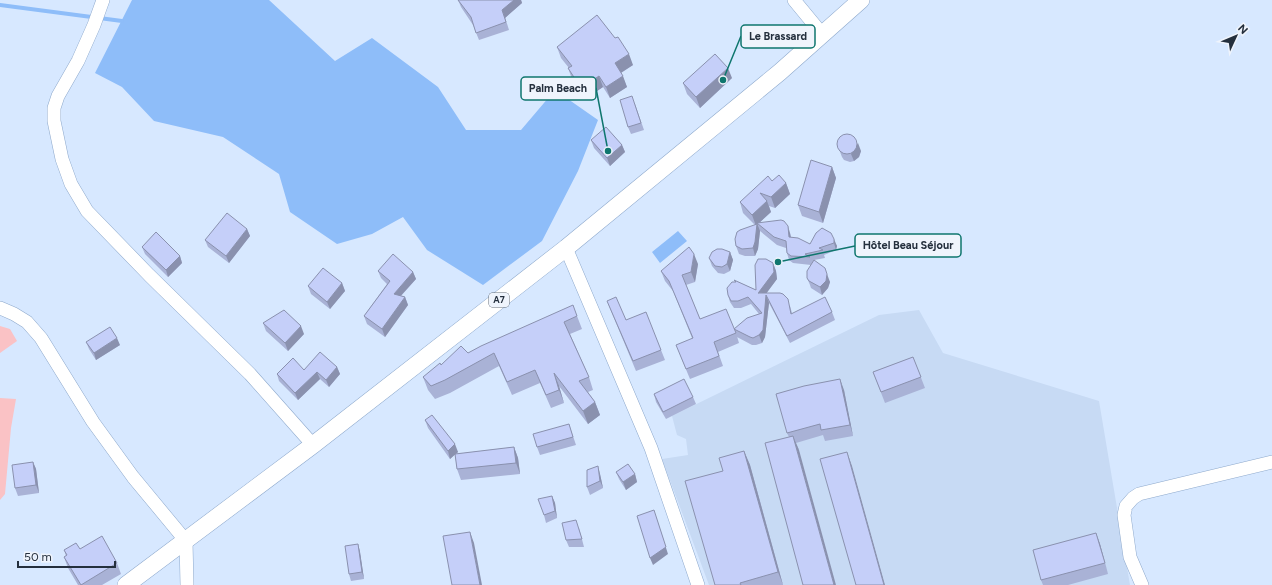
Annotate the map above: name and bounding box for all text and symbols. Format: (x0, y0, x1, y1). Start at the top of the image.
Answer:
north arrow (1216, 16, 1256, 56)
text: N (1235, 22, 1250, 37)
callout: Le Brassard (741, 25, 815, 48)
text: Le Brassard (749, 30, 807, 43)
callout: Palm Beach (521, 77, 596, 100)
text: Palm Beach (529, 82, 587, 95)
callout: Hôtel Beau Séjour (855, 234, 961, 257)
text: Hôtel Beau Séjour (863, 239, 954, 252)
road number: A7 (489, 293, 509, 307)
scale bar (18, 543, 115, 569)
text: 50 m (24, 550, 52, 564)

